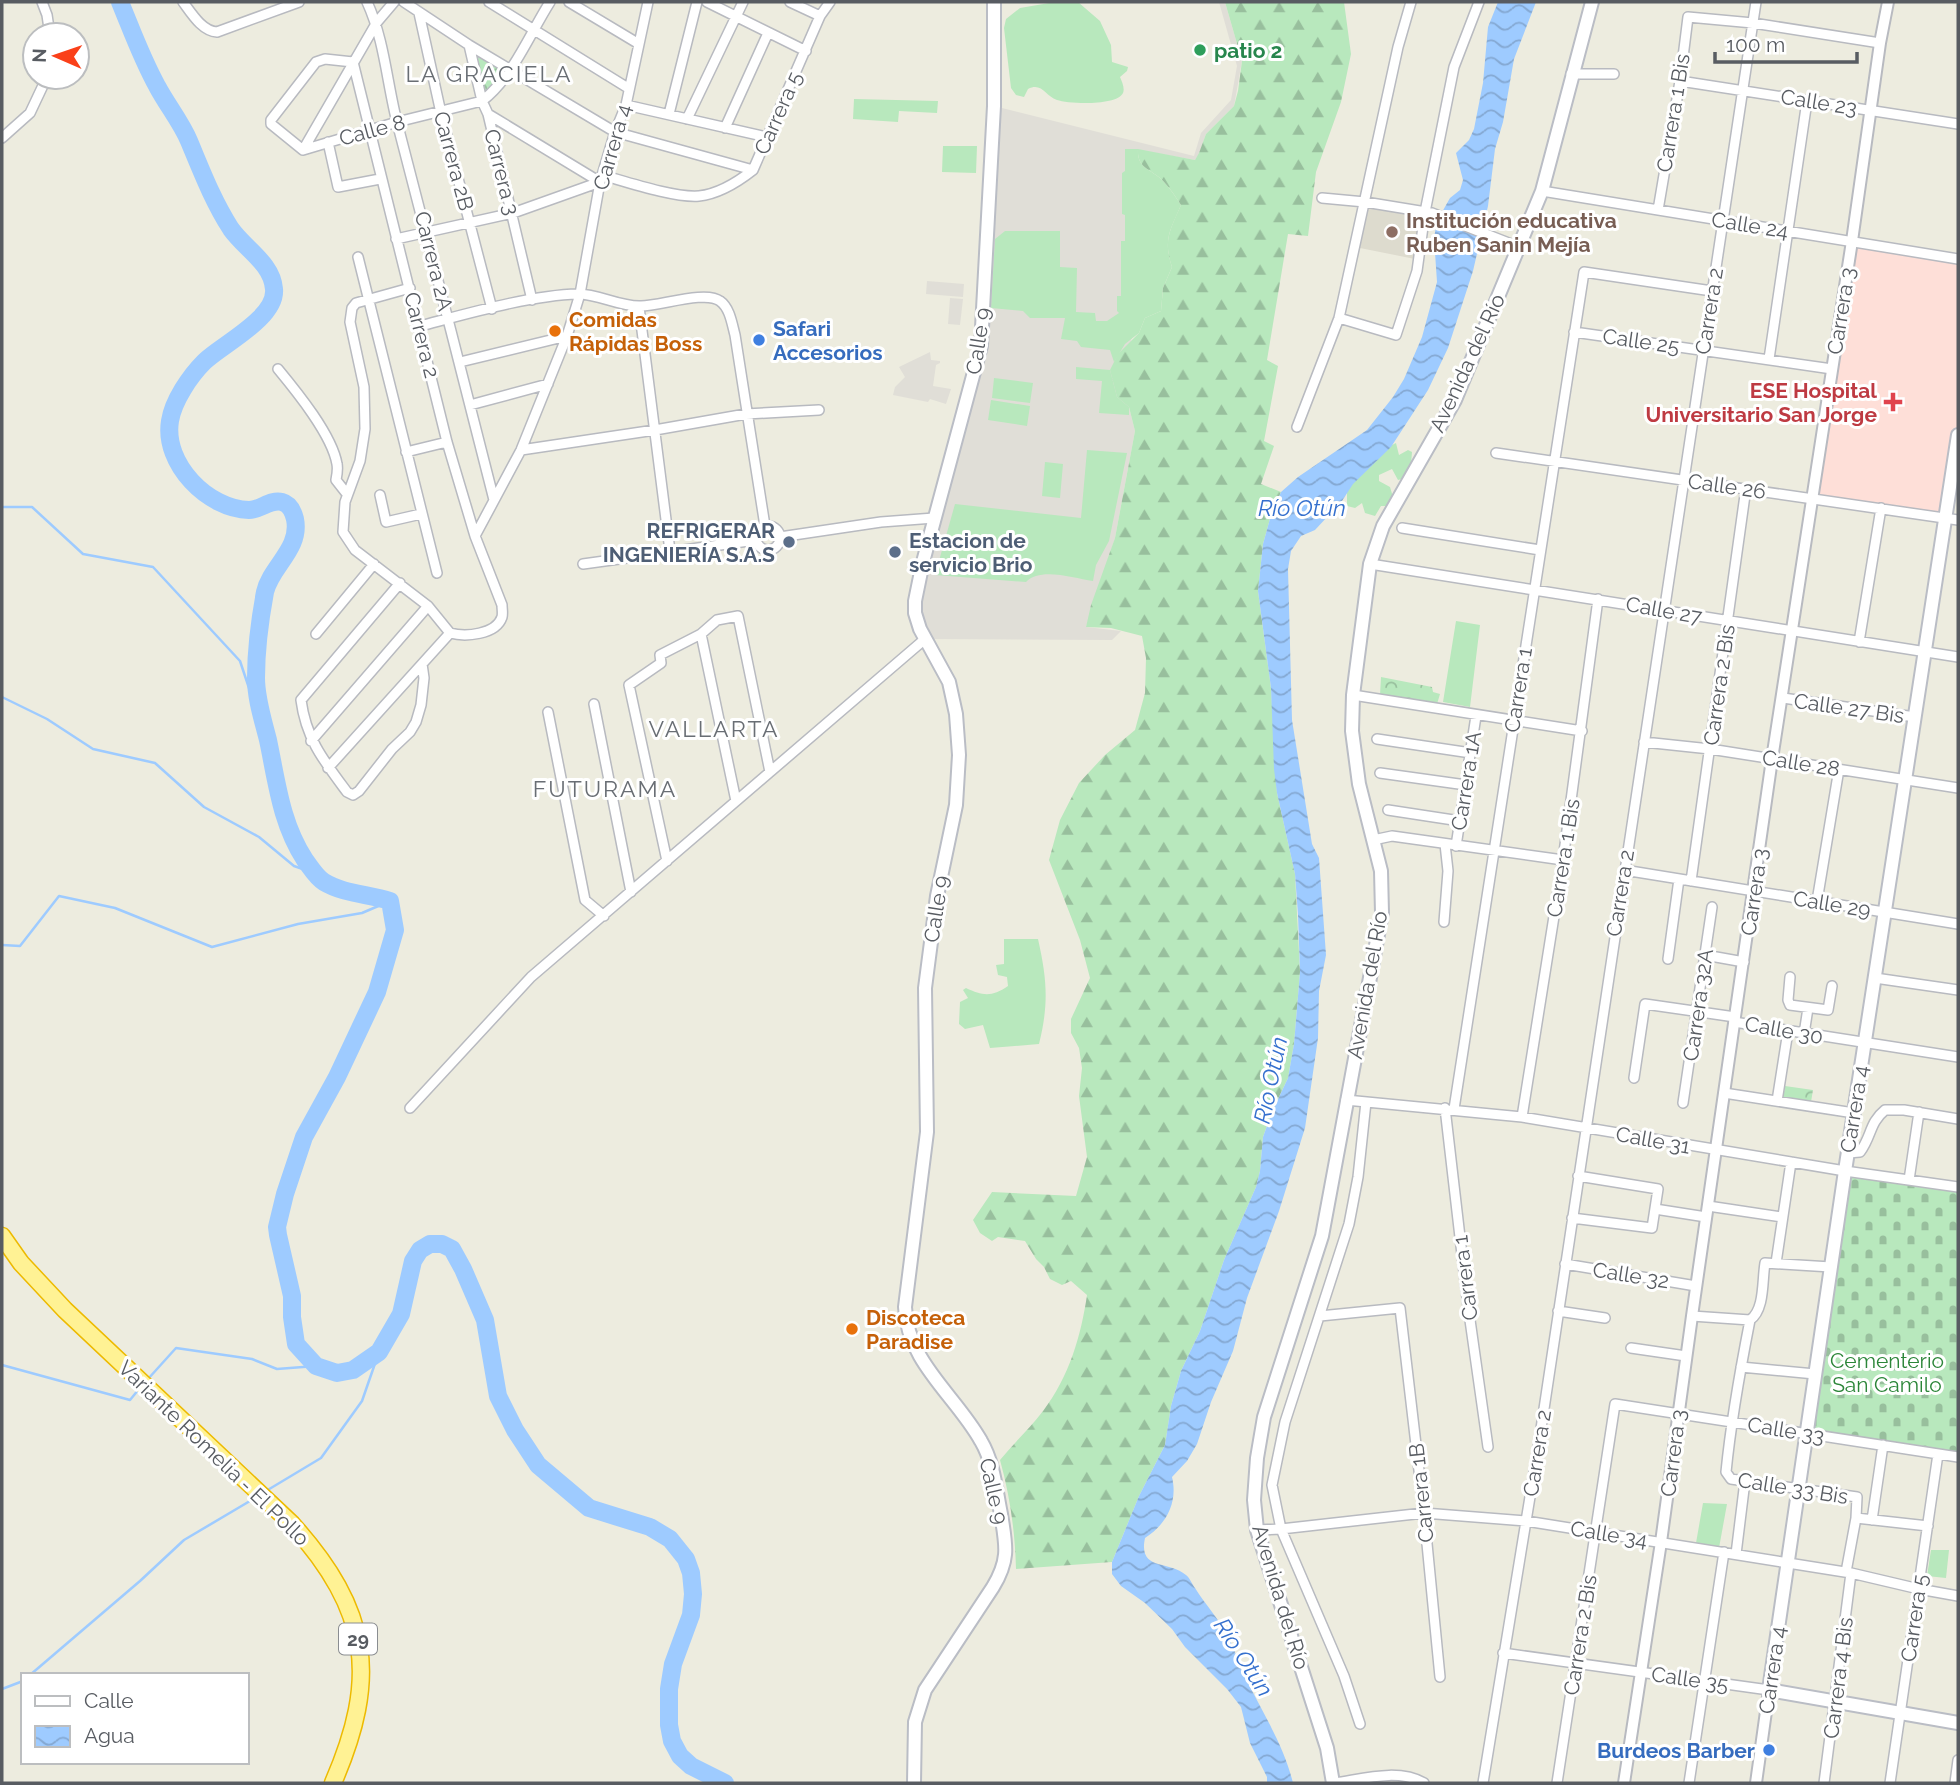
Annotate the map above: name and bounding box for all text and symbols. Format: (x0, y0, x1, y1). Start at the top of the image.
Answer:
north arrow (21, 21, 91, 91)
scale bar (1715, 21, 1857, 65)
text: 100 m (1726, 32, 1785, 57)
place label: patio 2 (1214, 38, 1282, 63)
marker: patio 2 (1192, 42, 1208, 58)
text: N (28, 48, 50, 63)
street label: Carrera 1 Bis (1651, 52, 1695, 174)
district label: LA GRACIELA (406, 60, 572, 87)
street label: Carrera 5 (749, 68, 807, 158)
street label: Calle 23 (1779, 84, 1859, 120)
street label: Carrera 4 (588, 101, 636, 193)
street label: Calle 8 (336, 109, 408, 151)
street label: Carrera 2B (429, 109, 479, 213)
street label: Carrera 3 (479, 126, 525, 218)
street label: Calle 24 (1710, 207, 1790, 243)
place label: Institución educativa Ruben Sanin Mejía (1406, 208, 1617, 257)
street label: Carrera 2A (410, 209, 458, 313)
marker: Institución educativa Ruben Sanin Mejía (1384, 224, 1400, 240)
street label: Carrera 2 (1690, 266, 1728, 356)
street label: Carrera 3 (1822, 266, 1860, 356)
street label: Carrera 2 (399, 289, 445, 381)
street label: Avenida del Río (1424, 290, 1510, 436)
street label: Calle 9 (960, 306, 996, 376)
place label: Comidas Rápidas Boss (569, 307, 702, 356)
place label: Safari Accesorios (773, 316, 883, 365)
marker: Comidas Rápidas Boss (547, 323, 563, 339)
street label: Calle 25 (1601, 323, 1681, 359)
marker: Safari Accesorios (751, 332, 767, 348)
place label: ESE Hospital Universitario San Jorge (1646, 378, 1877, 427)
marker: ESE Hospital Universitario San Jorge (1883, 392, 1903, 412)
street label: Calle 26 (1686, 468, 1768, 504)
water label: Río Otún (1258, 494, 1346, 521)
place label: REFRIGERAR INGENIERÍA S.A.S (603, 518, 775, 567)
place label: Estacion de servicio Brio (909, 528, 1033, 577)
marker: REFRIGERAR INGENIERÍA S.A.S (781, 534, 797, 550)
marker: Estacion de servicio Brio (887, 544, 903, 560)
street label: Calle 27 (1624, 591, 1705, 629)
street label: Carrera 2 Bis (1698, 623, 1740, 747)
street label: Carrera 1 (1499, 646, 1537, 734)
street label: Calle 27 Bis (1792, 688, 1906, 728)
district label: VALLARTA (648, 715, 780, 742)
street label: Carrera 1A (1446, 730, 1486, 832)
street label: Calle 28 (1760, 745, 1842, 781)
district label: FUTURAMA (533, 775, 677, 802)
street label: Carrera 1 Bis (1541, 797, 1585, 919)
street label: Carrera 3 (1736, 847, 1772, 937)
street label: Carrera 2 (1601, 848, 1639, 938)
street label: Calle 9 (918, 874, 954, 944)
street label: Calle 29 (1791, 886, 1873, 922)
street label: Avenida del Río (1342, 909, 1392, 1061)
street label: Carrera 32A (1678, 947, 1718, 1063)
street label: Calle 30 (1743, 1011, 1825, 1049)
water label: Río Otún (1248, 1034, 1292, 1126)
street label: Carrera 4 (1835, 1063, 1873, 1155)
street label: Calle 31 (1614, 1121, 1692, 1159)
street label: Carrera 1 (1447, 1234, 1483, 1322)
street label: Calle 32 (1591, 1257, 1671, 1293)
place label: Discoteca Paradise (866, 1305, 965, 1354)
marker: Discoteca Paradise (844, 1321, 860, 1337)
park label: Cementerio San Camilo (1830, 1348, 1944, 1397)
street label: Variante Romelia - El Pollo (113, 1355, 315, 1551)
street label: Carrera 2 (1518, 1408, 1556, 1498)
street label: Carrera 3 (1655, 1408, 1691, 1498)
street label: Calle 33 (1746, 1412, 1826, 1448)
street label: Carrera 1B (1403, 1442, 1439, 1544)
street label: Calle 9 (974, 1455, 1014, 1527)
street label: Calle 33 Bis (1736, 1467, 1850, 1509)
street label: Calle 34 (1569, 1516, 1649, 1552)
street label: Avenida del Río (1247, 1522, 1315, 1672)
street label: Carrera 2 Bis (1558, 1573, 1602, 1697)
street label: Carrera 5 (1895, 1573, 1933, 1663)
water label: Río Otún (1209, 1613, 1279, 1701)
street label: Carrera 4 Bis (1818, 1616, 1858, 1740)
road number: 29 (339, 1624, 377, 1654)
street label: Carrera 4 (1753, 1625, 1791, 1715)
street label: Calle 35 (1650, 1661, 1730, 1697)
legend (21, 1673, 248, 1764)
text: Calle (84, 1688, 134, 1713)
text: Agua (84, 1723, 135, 1748)
place label: Burdeos Barber (1597, 1738, 1755, 1763)
marker: Burdeos Barber (1761, 1742, 1777, 1758)

